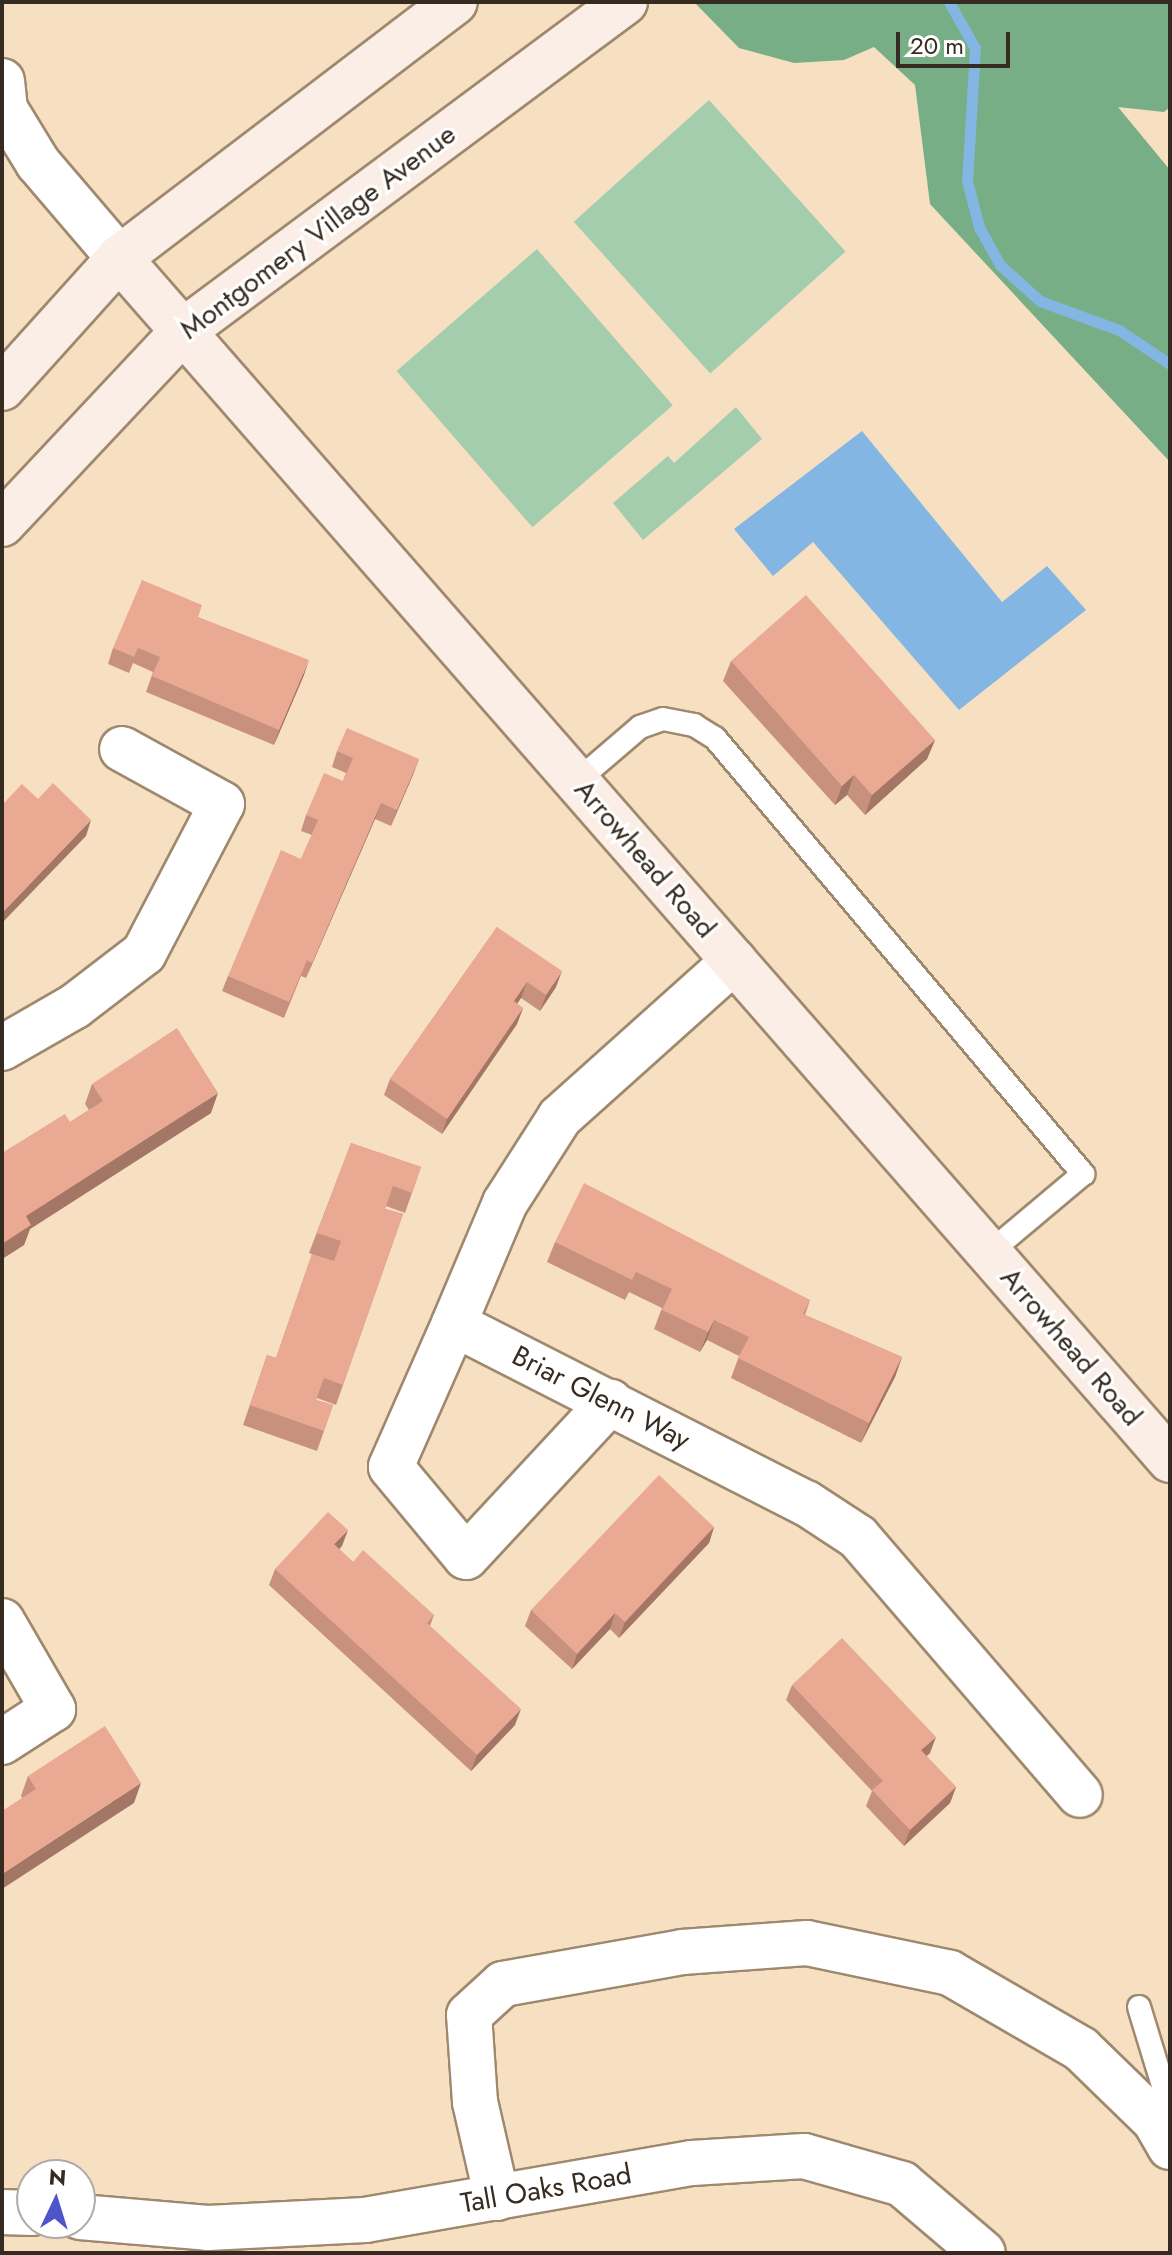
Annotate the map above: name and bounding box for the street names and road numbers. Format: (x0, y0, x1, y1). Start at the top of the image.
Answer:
street label: Montgomery Village Avenue (174, 117, 462, 347)
street label: Arrowhead Road (567, 773, 723, 945)
street label: Arrowhead Road (993, 1261, 1149, 1433)
street label: Briar Glenn Way (507, 1339, 695, 1457)
street label: Tall Oaks Road (458, 2157, 634, 2221)

